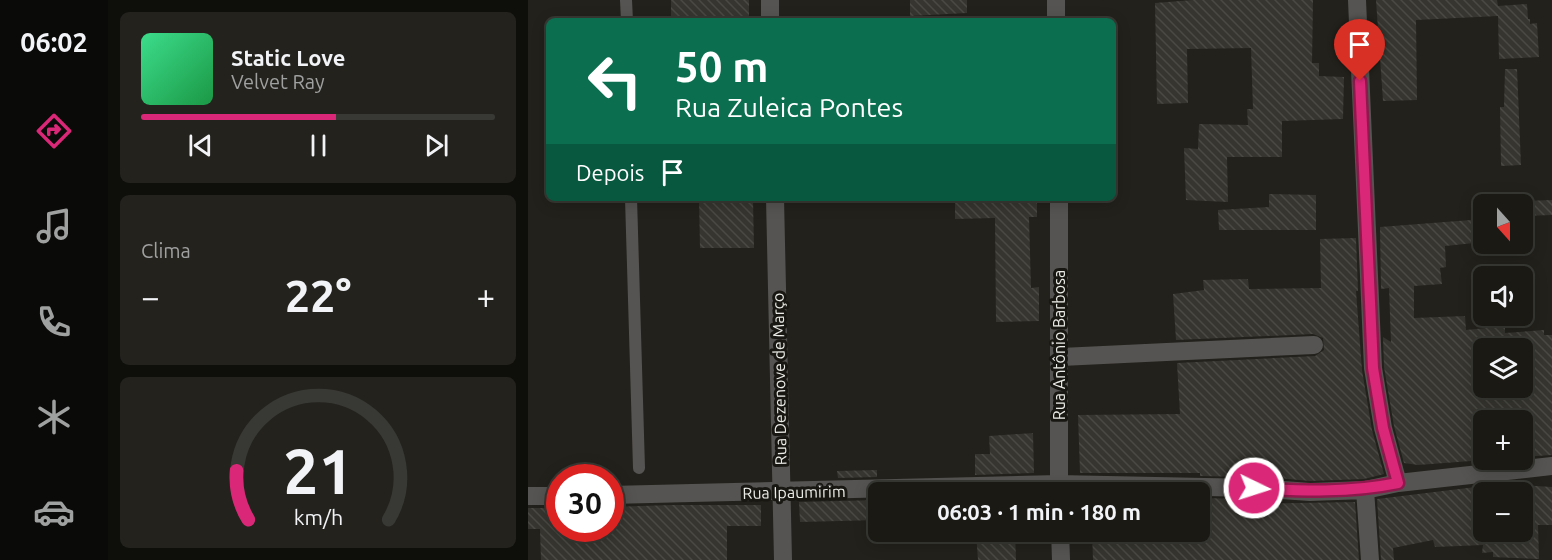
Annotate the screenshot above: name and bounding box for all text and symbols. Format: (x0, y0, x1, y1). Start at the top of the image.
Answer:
pin (1334, 19, 1385, 81)
text: 06:02 (20, 27, 88, 57)
icon: arrive (1343, 28, 1376, 61)
icon: left (576, 42, 654, 120)
text: 50 m (675, 43, 769, 90)
text: Static Love (231, 45, 346, 70)
text: Velvet Ray (231, 70, 325, 93)
text: Rua Zuleica Pontes (675, 92, 903, 122)
icon: directions (33, 110, 75, 152)
icon: previous (184, 129, 217, 162)
icon: pause (302, 129, 335, 162)
icon: next (420, 129, 453, 162)
icon: arrive (656, 156, 689, 189)
text: Depois (576, 160, 644, 185)
north arrow (1473, 194, 1533, 254)
map controls (1473, 194, 1533, 542)
icon: music (33, 205, 75, 247)
text: Clima (141, 239, 191, 262)
button: sound (1473, 266, 1533, 326)
text: 22° (285, 270, 351, 321)
street label: Rua Antônio Barbosa (1050, 270, 1068, 420)
text: − (141, 278, 160, 315)
text: + (476, 278, 495, 315)
street label: Rua Dezenove de Março (768, 293, 790, 465)
icon: phone (33, 301, 75, 343)
button: layers (1473, 338, 1533, 398)
icon: climate (33, 396, 75, 438)
button: + (1473, 410, 1533, 470)
text: 21 (283, 436, 353, 506)
position arrow (1222, 456, 1286, 520)
speed limit sign: 30 (546, 464, 624, 542)
street label: Rua Ipaumirim (742, 482, 846, 502)
button: − (1473, 482, 1533, 542)
icon: car (33, 491, 75, 533)
text: 06:03 · 1 min · 180 m (937, 499, 1141, 524)
text: km/h (293, 505, 343, 529)

